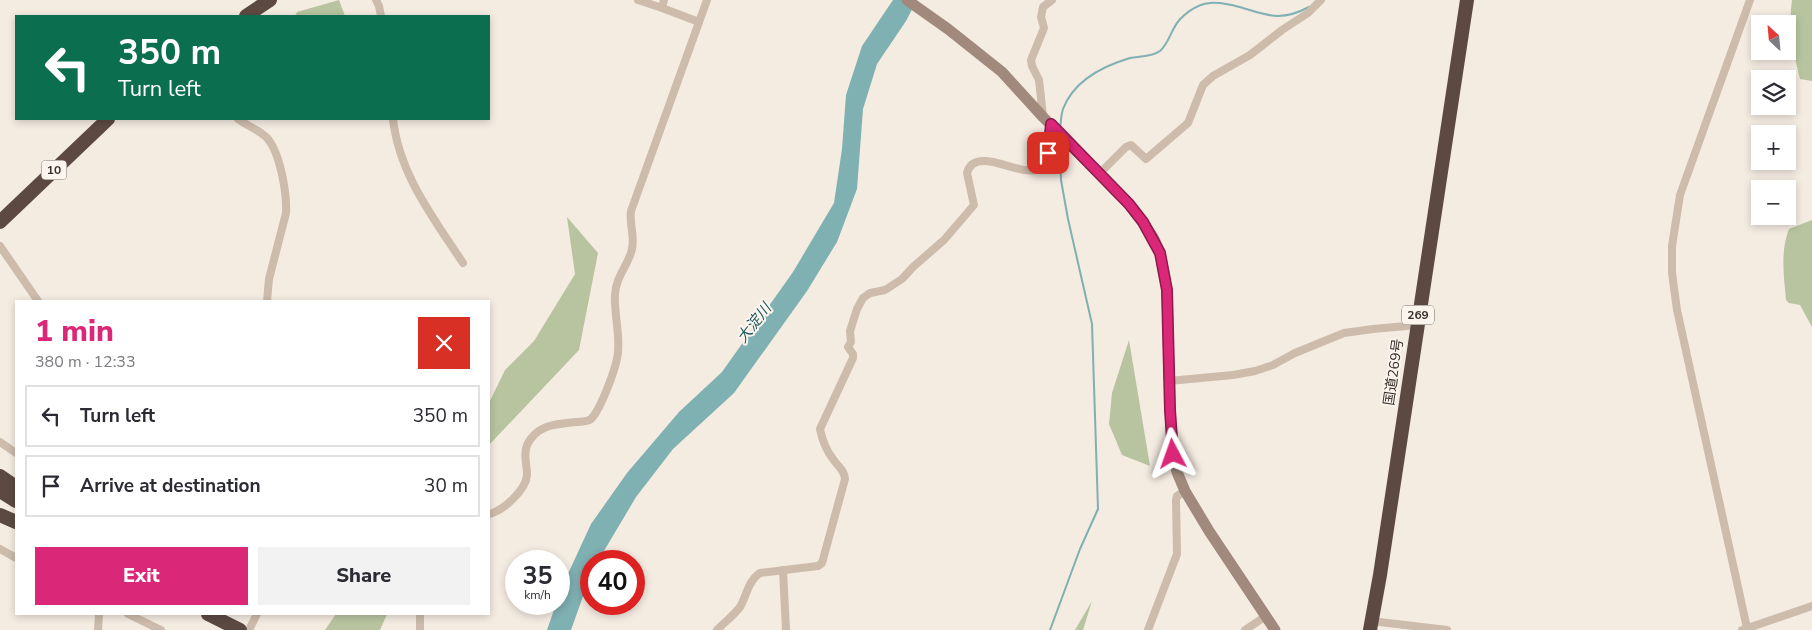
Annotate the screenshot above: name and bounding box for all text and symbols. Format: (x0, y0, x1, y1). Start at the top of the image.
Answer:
north arrow (1751, 15, 1796, 60)
map controls (1751, 15, 1796, 225)
text: 350 m (118, 29, 221, 76)
icon: left (35, 35, 100, 100)
button: layers (1751, 70, 1796, 115)
text: Turn left (118, 74, 201, 104)
button: + (1751, 125, 1796, 170)
pin (1027, 132, 1069, 174)
icon: arrive (1034, 139, 1062, 167)
road number: 10 (42, 160, 66, 180)
button: − (1751, 180, 1796, 225)
water label: 大淀川 (732, 298, 777, 347)
road number: 269 (1402, 306, 1434, 324)
text: 1 min (35, 311, 114, 352)
button: close (418, 317, 470, 369)
street label: 国道269号 (1379, 337, 1408, 407)
text: 380 m · 12:33 (35, 351, 136, 373)
icon: left (37, 402, 65, 430)
text: Turn left (80, 403, 155, 429)
text: 350 m (413, 403, 468, 429)
position arrow (1146, 427, 1198, 479)
icon: arrive (37, 472, 65, 500)
text: Arrive at destination (80, 473, 261, 499)
text: 30 m (424, 473, 468, 499)
button: Exit (35, 547, 248, 605)
button: Share (258, 547, 470, 605)
speed limit sign: 40 (580, 550, 645, 615)
text: 35 (522, 559, 553, 593)
text: km/h (524, 587, 551, 603)

